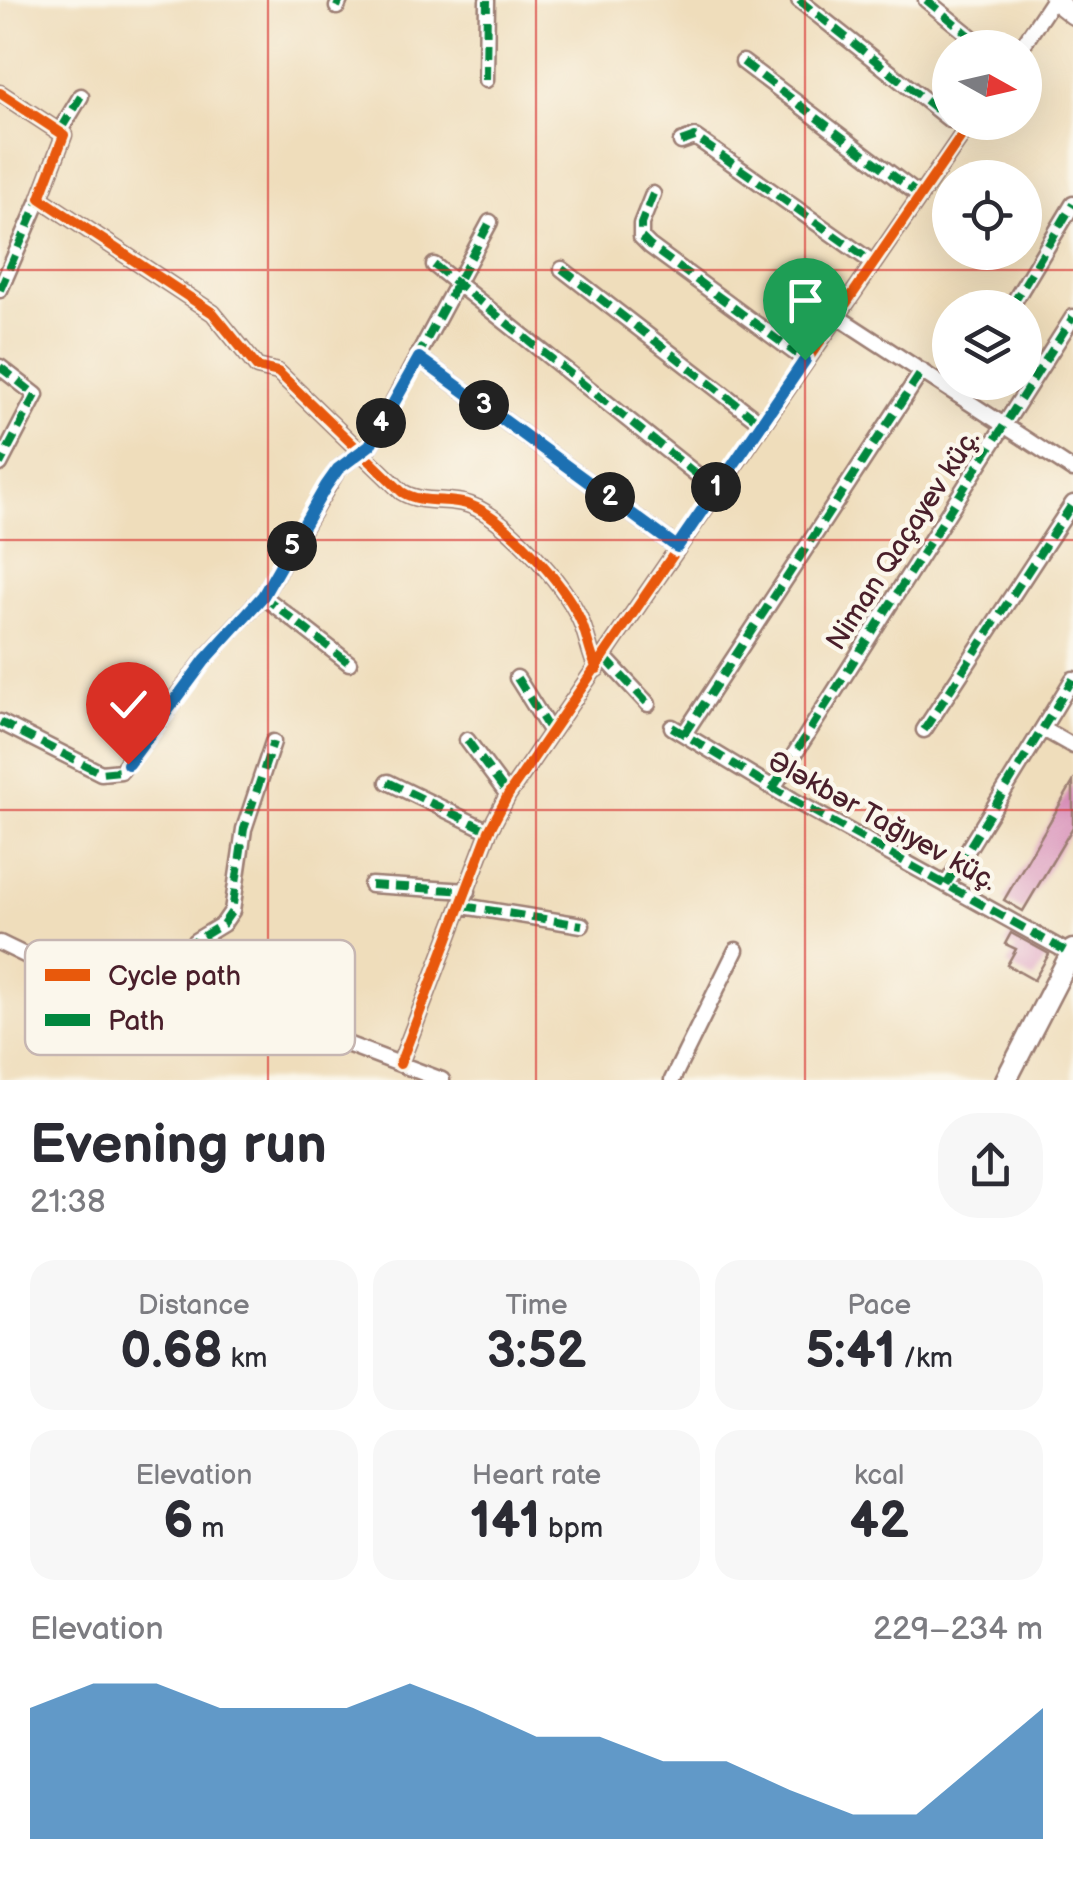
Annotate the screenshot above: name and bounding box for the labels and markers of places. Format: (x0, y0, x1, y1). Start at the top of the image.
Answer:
pin (763, 258, 848, 361)
pin: 3 (459, 380, 509, 430)
pin: 4 (356, 398, 406, 448)
pin: 1 (691, 462, 741, 512)
pin: 2 (585, 472, 635, 522)
pin: 5 (267, 521, 317, 571)
pin (86, 662, 171, 765)

